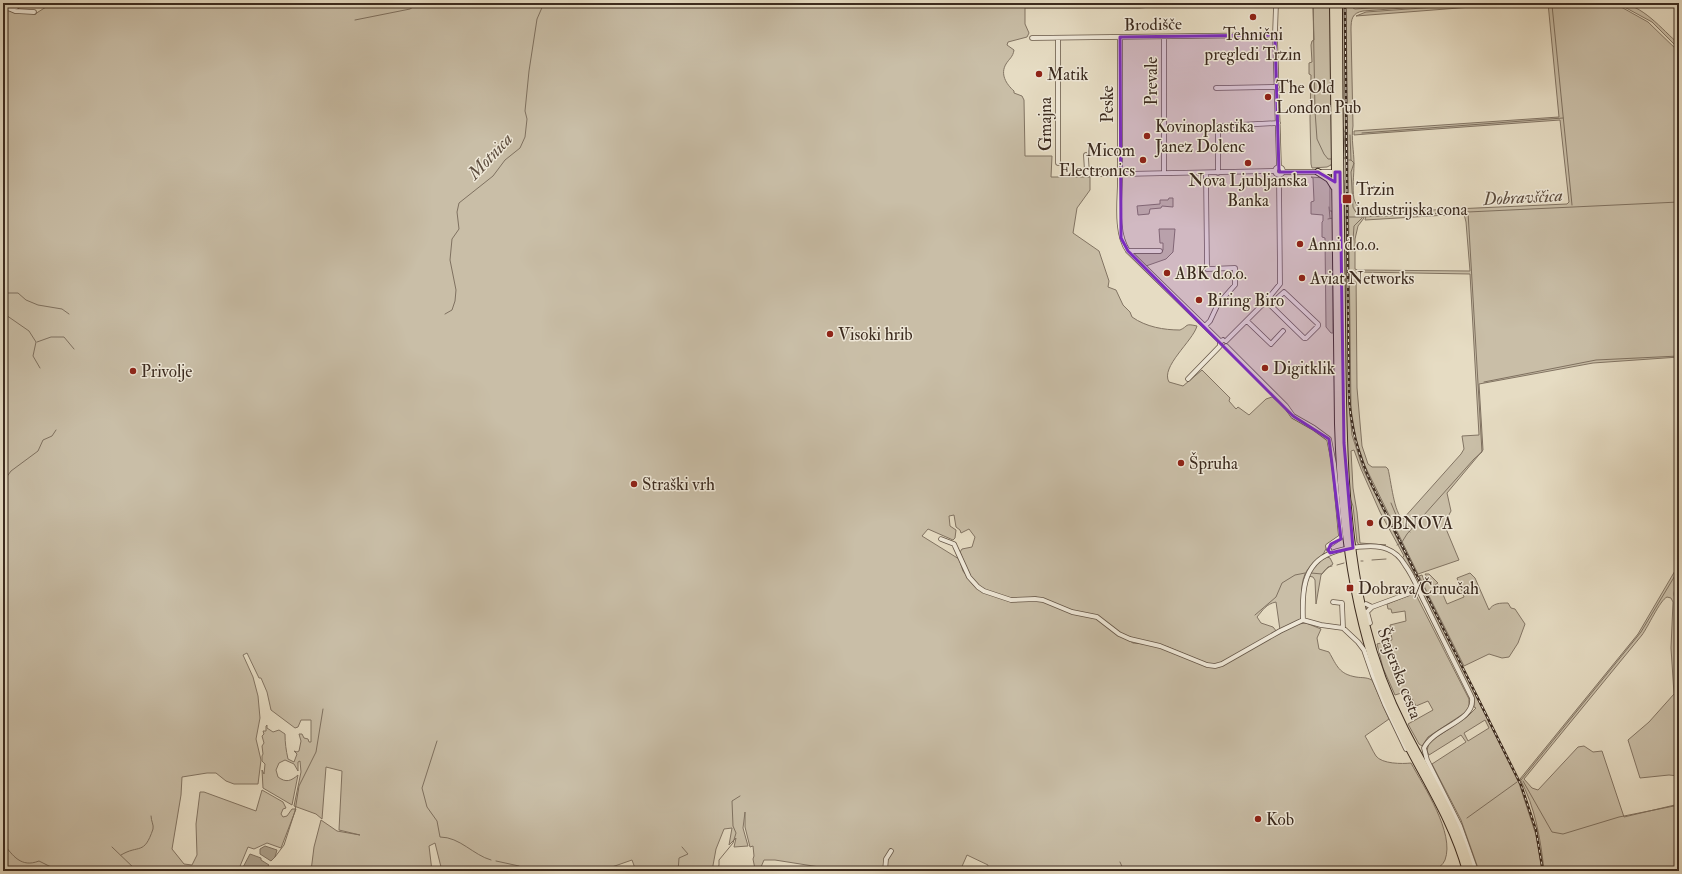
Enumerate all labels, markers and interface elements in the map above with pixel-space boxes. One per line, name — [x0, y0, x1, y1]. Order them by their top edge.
marker: Tehnični pregledi Trzin — [1248, 12, 1258, 22]
street label: Brodišče — [1124, 13, 1182, 36]
place label: Tehnični pregledi Trzin — [1204, 24, 1302, 66]
street label: Prevale — [1141, 57, 1162, 105]
place label: Matik — [1047, 64, 1089, 85]
marker: Matik — [1034, 69, 1044, 79]
place label: The Old London Pub — [1276, 77, 1361, 118]
street label: Peske — [1097, 85, 1118, 123]
marker: The Old London Pub — [1263, 92, 1273, 102]
street label: Gmajna — [1035, 96, 1056, 151]
place label: Kovinoplastika Janez Dolenc — [1154, 116, 1255, 158]
water label: Motnica — [462, 128, 518, 185]
marker: Kovinoplastika Janez Dolenc — [1142, 131, 1152, 141]
place label: Micom Electronics — [1059, 140, 1135, 181]
marker: Micom Electronics — [1138, 155, 1148, 165]
marker: Nova Ljubljanska Banka — [1243, 158, 1253, 168]
place label: Nova Ljubljanska Banka — [1189, 170, 1308, 211]
place label: Trzin industrijska cona — [1356, 179, 1469, 220]
water label: Dobravščica — [1482, 184, 1563, 211]
marker: Trzin industrijska cona — [1341, 193, 1353, 205]
place label: Anni d.o.o. — [1307, 234, 1379, 255]
marker: Anni d.o.o. — [1295, 239, 1305, 249]
place label: ABK d.o.o. — [1174, 263, 1247, 284]
marker: ABK d.o.o. — [1162, 268, 1172, 278]
place label: Aviat Networks — [1309, 268, 1415, 289]
marker: Aviat Networks — [1297, 273, 1307, 283]
place label: Biring Biro — [1207, 290, 1284, 311]
marker: Biring Biro — [1194, 295, 1204, 305]
place label: Visoki hrib — [838, 324, 913, 345]
marker: Visoki hrib — [825, 329, 835, 339]
place label: Digitklik — [1273, 358, 1335, 379]
place label: Privolje — [141, 361, 192, 382]
marker: Digitklik — [1260, 363, 1270, 373]
marker: Privolje — [128, 366, 138, 376]
place label: Špruha — [1189, 451, 1239, 475]
marker: Špruha — [1176, 458, 1186, 468]
place label: Straški vrh — [642, 474, 715, 495]
marker: Straški vrh — [629, 479, 639, 489]
place label: OBNOVA — [1378, 513, 1453, 534]
marker: OBNOVA — [1365, 518, 1375, 528]
place label: Dobrava/Črnučah — [1358, 577, 1479, 599]
marker: Dobrava/Črnučah — [1345, 583, 1355, 593]
street label: Štajerska cesta — [1373, 624, 1429, 723]
place label: Kob — [1266, 809, 1294, 830]
marker: Kob — [1253, 814, 1263, 824]

